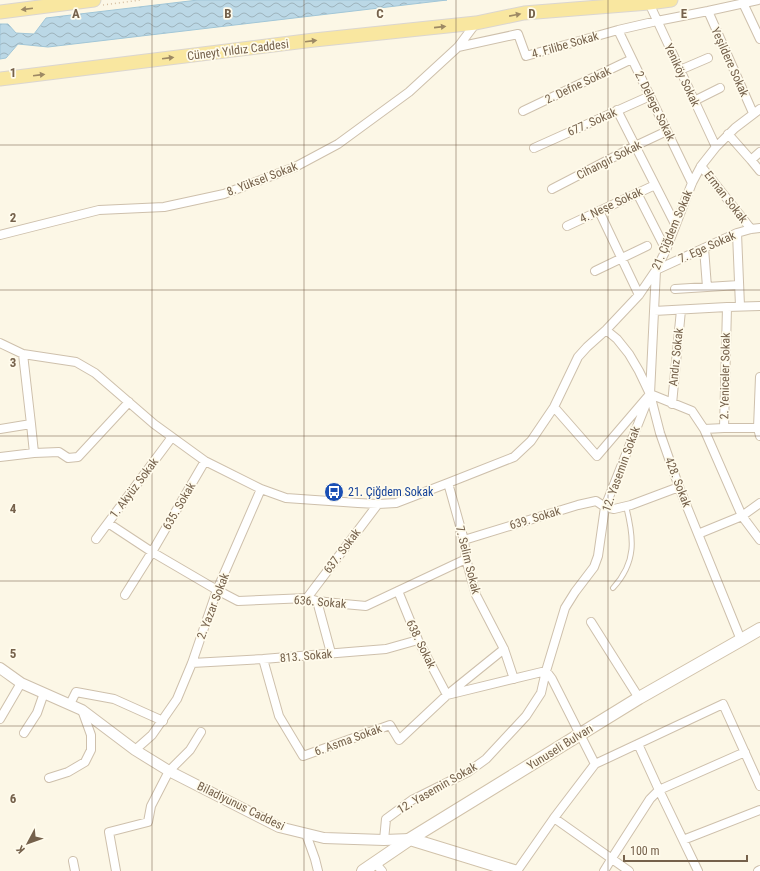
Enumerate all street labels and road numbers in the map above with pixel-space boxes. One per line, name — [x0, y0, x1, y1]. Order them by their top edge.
street label: Yeşildere Sokak — [708, 25, 752, 100]
street label: 4. Filibe Sokak — [530, 29, 601, 61]
street label: Cüneyt Yıldız Caddesi — [186, 37, 290, 63]
street label: Yeniköy Sokak — [661, 41, 703, 109]
street label: 2. Defne Sokak — [543, 63, 614, 106]
street label: 2. Delege Sokak — [632, 69, 678, 144]
street label: 677. Sokak — [565, 105, 619, 139]
street label: Cihangir Sokak — [574, 137, 644, 182]
street label: 8. Yüksel Sokak — [225, 159, 300, 199]
street label: Erman Sokak — [701, 168, 751, 226]
street label: 4. Neşe Sokak — [577, 184, 645, 226]
street label: 21. Çiğdem Sokak — [649, 187, 695, 272]
street label: 7. Ege Sokak — [676, 228, 738, 266]
street label: Andız Sokak — [666, 327, 686, 387]
street label: 2. Yeniceler Sokak — [717, 332, 733, 419]
street label: 12. Yasemin Sokak — [599, 424, 643, 514]
street label: 1. Akyüz Sokak — [107, 455, 162, 521]
street label: 428. Sokak — [662, 455, 694, 510]
street label: 635. Sokak — [160, 479, 198, 532]
street label: 639. Sokak — [508, 503, 563, 532]
street label: 7. Selim Sokak — [453, 524, 483, 596]
street label: 637. Sokak — [321, 525, 364, 576]
street label: 2. Yazar Sokak — [194, 570, 232, 641]
street label: 636. Sokak — [293, 593, 347, 611]
street label: 638. Sokak — [403, 617, 439, 671]
street label: 813. Sokak — [279, 647, 333, 665]
street label: 6. Asma Sokak — [312, 721, 384, 759]
street label: Yunuseli Bulvarı — [524, 721, 596, 773]
street label: 12. Yasemin Sokak — [395, 759, 480, 816]
street label: Biladiyunus Caddesi — [195, 779, 287, 833]

